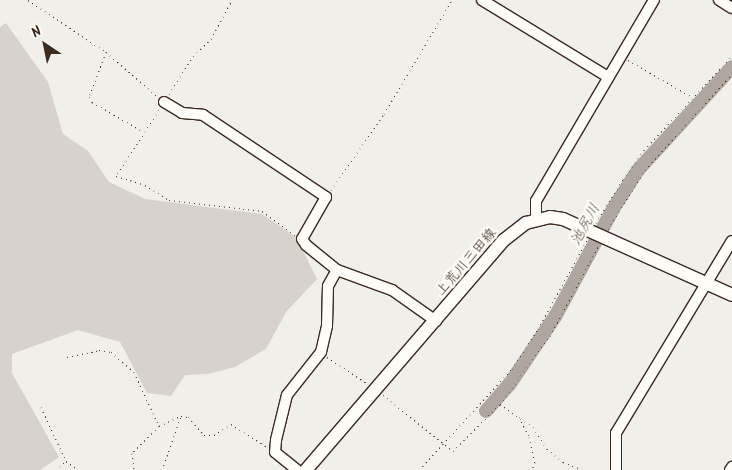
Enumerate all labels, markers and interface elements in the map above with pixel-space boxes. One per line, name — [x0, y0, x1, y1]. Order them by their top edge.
north arrow — [20, 20, 70, 70]
text: N — [27, 21, 46, 44]
water label: 池尻川 — [567, 201, 605, 249]
street label: 上荒川三田線 — [432, 225, 500, 299]

